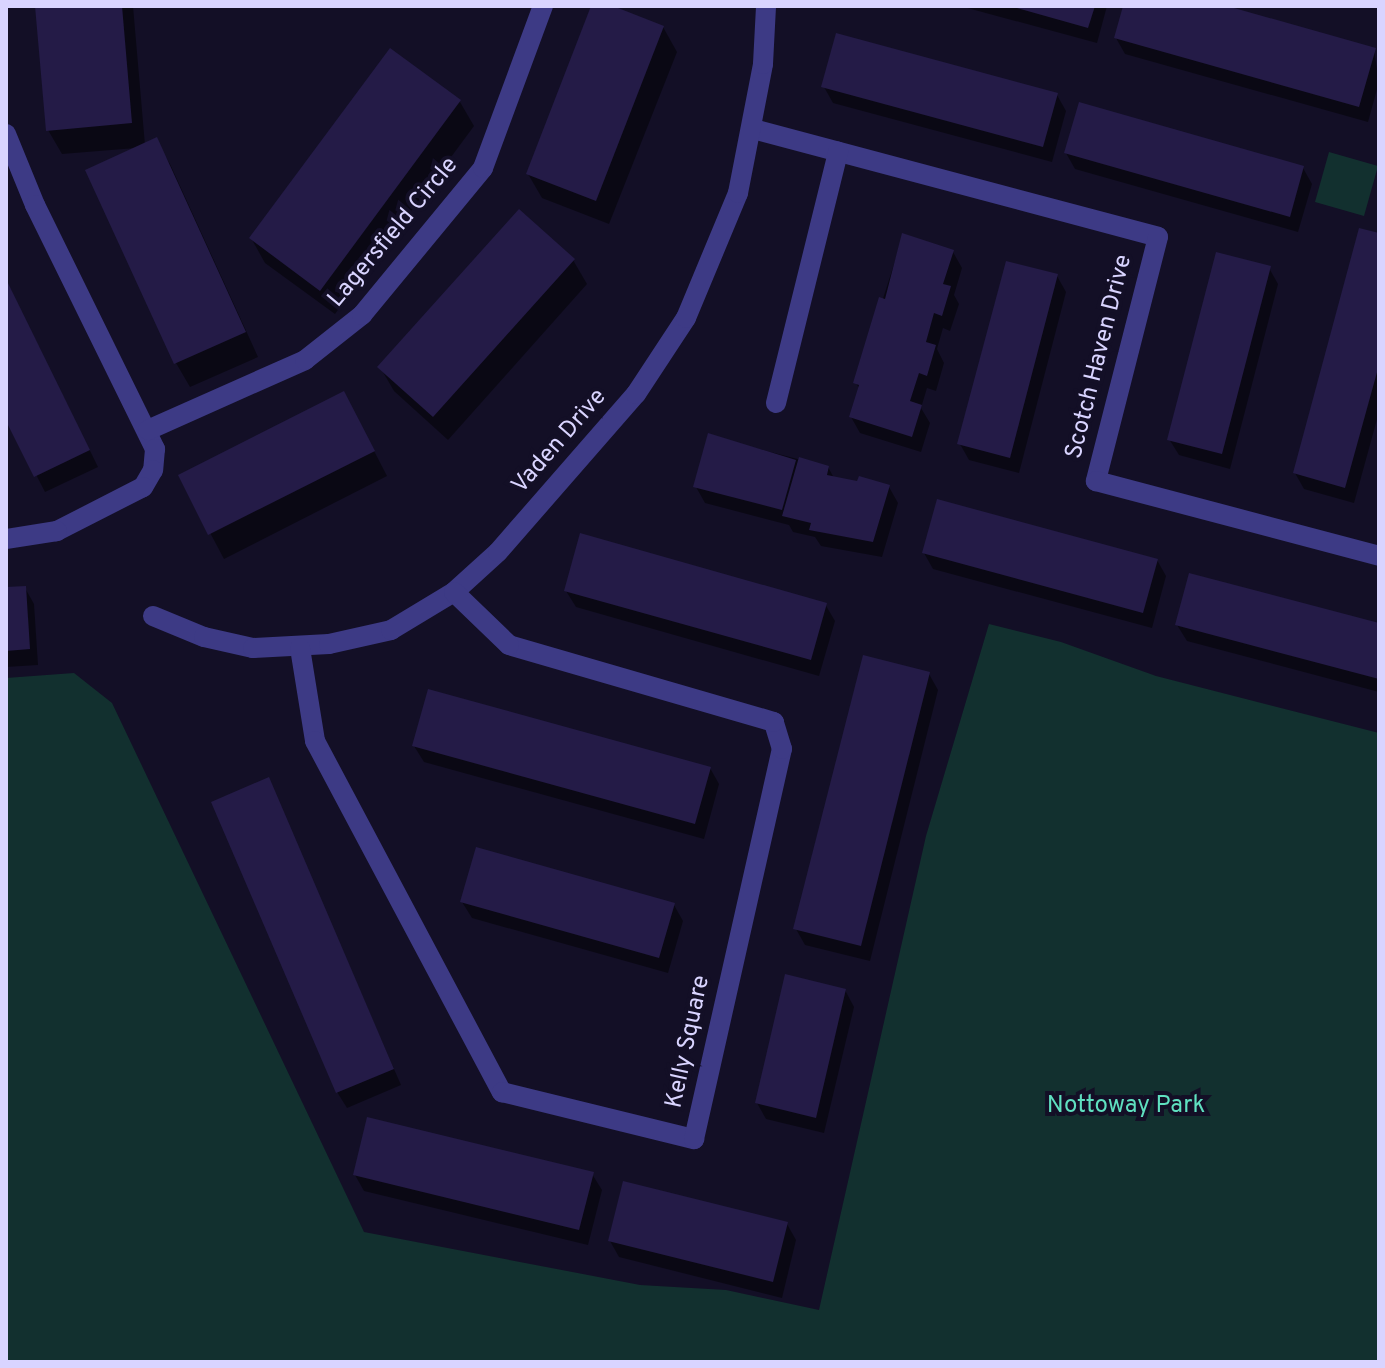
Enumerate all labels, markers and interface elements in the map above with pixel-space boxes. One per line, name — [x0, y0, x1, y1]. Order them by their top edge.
street label: Lagersfield Circle — [323, 152, 465, 314]
street label: Scotch Haven Drive — [1061, 252, 1139, 462]
street label: Vaden Drive — [507, 384, 613, 500]
street label: Kelly Square — [661, 973, 717, 1111]
park label: Nottoway Park — [1047, 1093, 1205, 1121]

